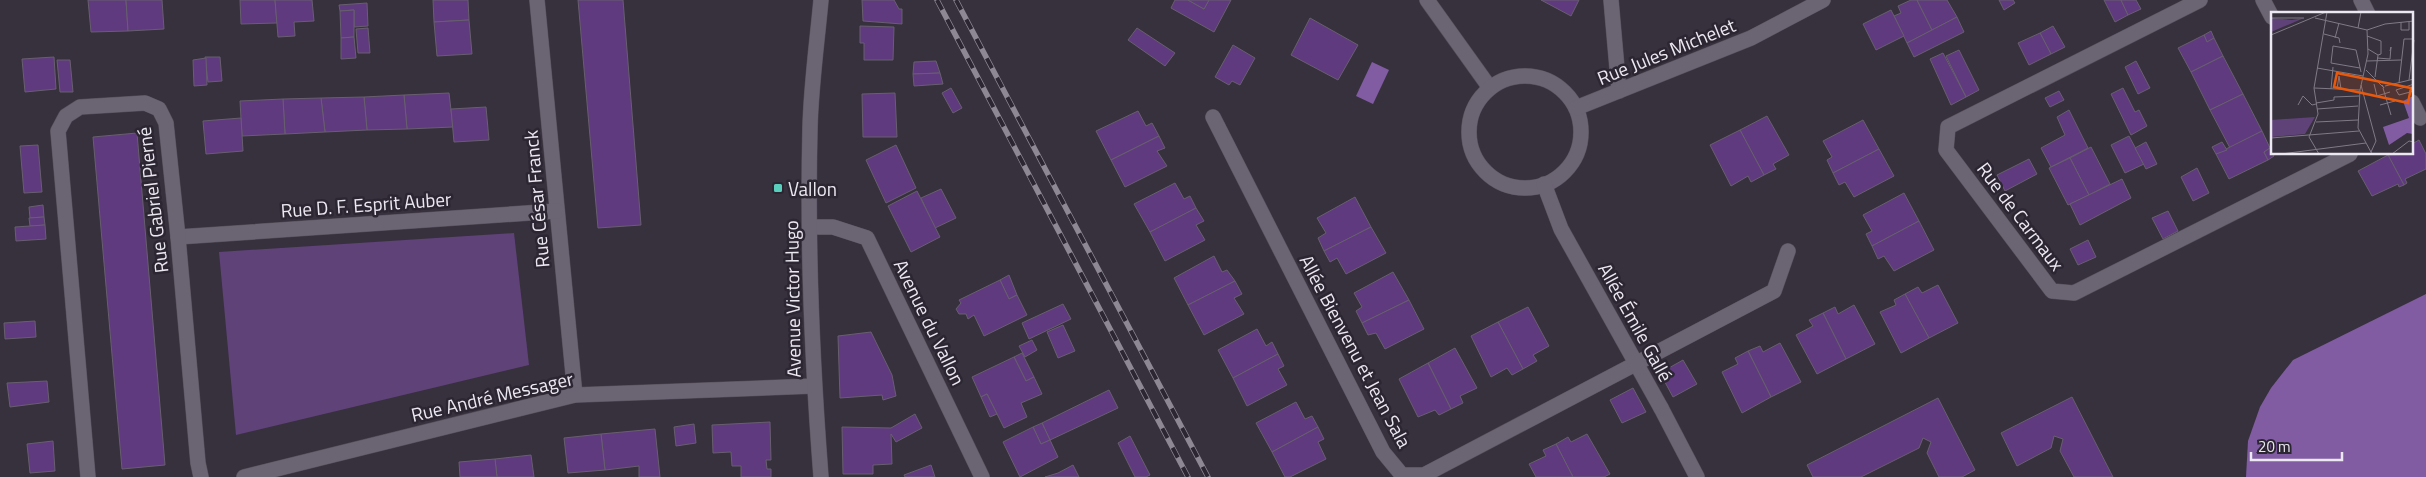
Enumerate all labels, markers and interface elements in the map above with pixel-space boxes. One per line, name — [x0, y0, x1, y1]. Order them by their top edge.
street label: Rue Jules Michelet — [1592, 10, 1740, 92]
inset map — [2271, 12, 2414, 155]
street label: Rue Gabriel Pierné — [129, 125, 175, 275]
street label: Rue César Franck — [516, 129, 556, 269]
street label: Rue de Carmaux — [1970, 155, 2072, 277]
place label: Vallon — [788, 174, 837, 203]
marker: Vallon — [772, 182, 784, 194]
street label: Rue D. F. Esprit Auber — [280, 184, 453, 224]
street label: Avenue Victor Hugo — [776, 220, 808, 378]
street label: Allée Bienvenu et Jean Sala — [1293, 249, 1420, 453]
street label: Avenue du Vallon — [887, 254, 973, 390]
street label: Allée Émile Gallé — [1591, 257, 1681, 387]
street label: Rue André Messager — [408, 363, 576, 429]
scale bar — [2251, 430, 2342, 462]
text: 20 m — [2258, 435, 2291, 458]

